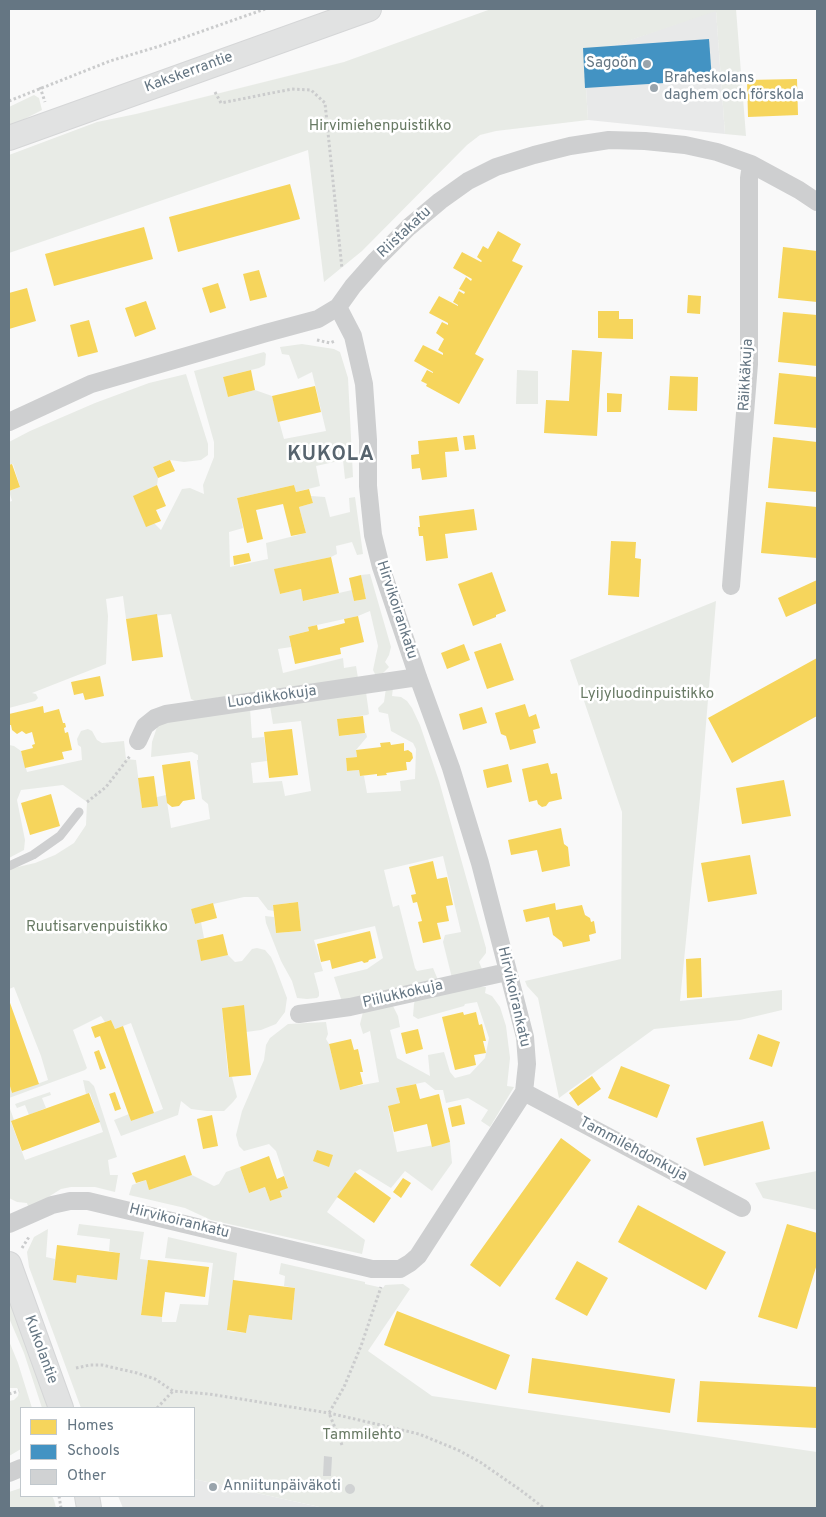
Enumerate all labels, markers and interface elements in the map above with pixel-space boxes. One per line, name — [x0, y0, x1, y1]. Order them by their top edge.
street label: Kakskerrantie — [142, 49, 236, 97]
place label: Sagoön — [586, 55, 637, 73]
marker: Sagoön — [641, 58, 653, 70]
place label: Braheskolans daghem och förskola — [664, 70, 804, 105]
marker: Braheskolans daghem och förskola — [648, 82, 660, 94]
park label: Hirvimiehenpuistikko — [309, 118, 451, 136]
street label: Riistakatu — [374, 204, 436, 262]
street label: Räikkäkuja — [736, 338, 758, 412]
district label: KUKOLA — [286, 444, 376, 468]
street label: Hirvikoirankatu — [372, 558, 420, 662]
street label: Luodikkokuja — [226, 683, 318, 713]
park label: Lyijyluodinpuistikko — [580, 686, 714, 704]
park label: Ruutisarvenpuistikko — [26, 919, 168, 937]
street label: Hirvikoirankatu — [493, 945, 533, 1049]
street label: Piilukkokuja — [361, 977, 445, 1013]
street label: Tammilehdonkuja — [576, 1114, 690, 1186]
street label: Hirvikoirankatu — [127, 1201, 231, 1243]
street label: Kukolantie — [19, 1313, 61, 1387]
legend — [20, 1407, 195, 1497]
text: Homes — [67, 1417, 114, 1436]
park label: Tammilehto — [322, 1427, 402, 1445]
text: Schools — [67, 1442, 120, 1461]
text: Other — [67, 1467, 106, 1486]
place label: Anniitunpäiväkoti — [223, 1478, 341, 1496]
marker: Anniitunpäiväkoti — [207, 1481, 219, 1493]

